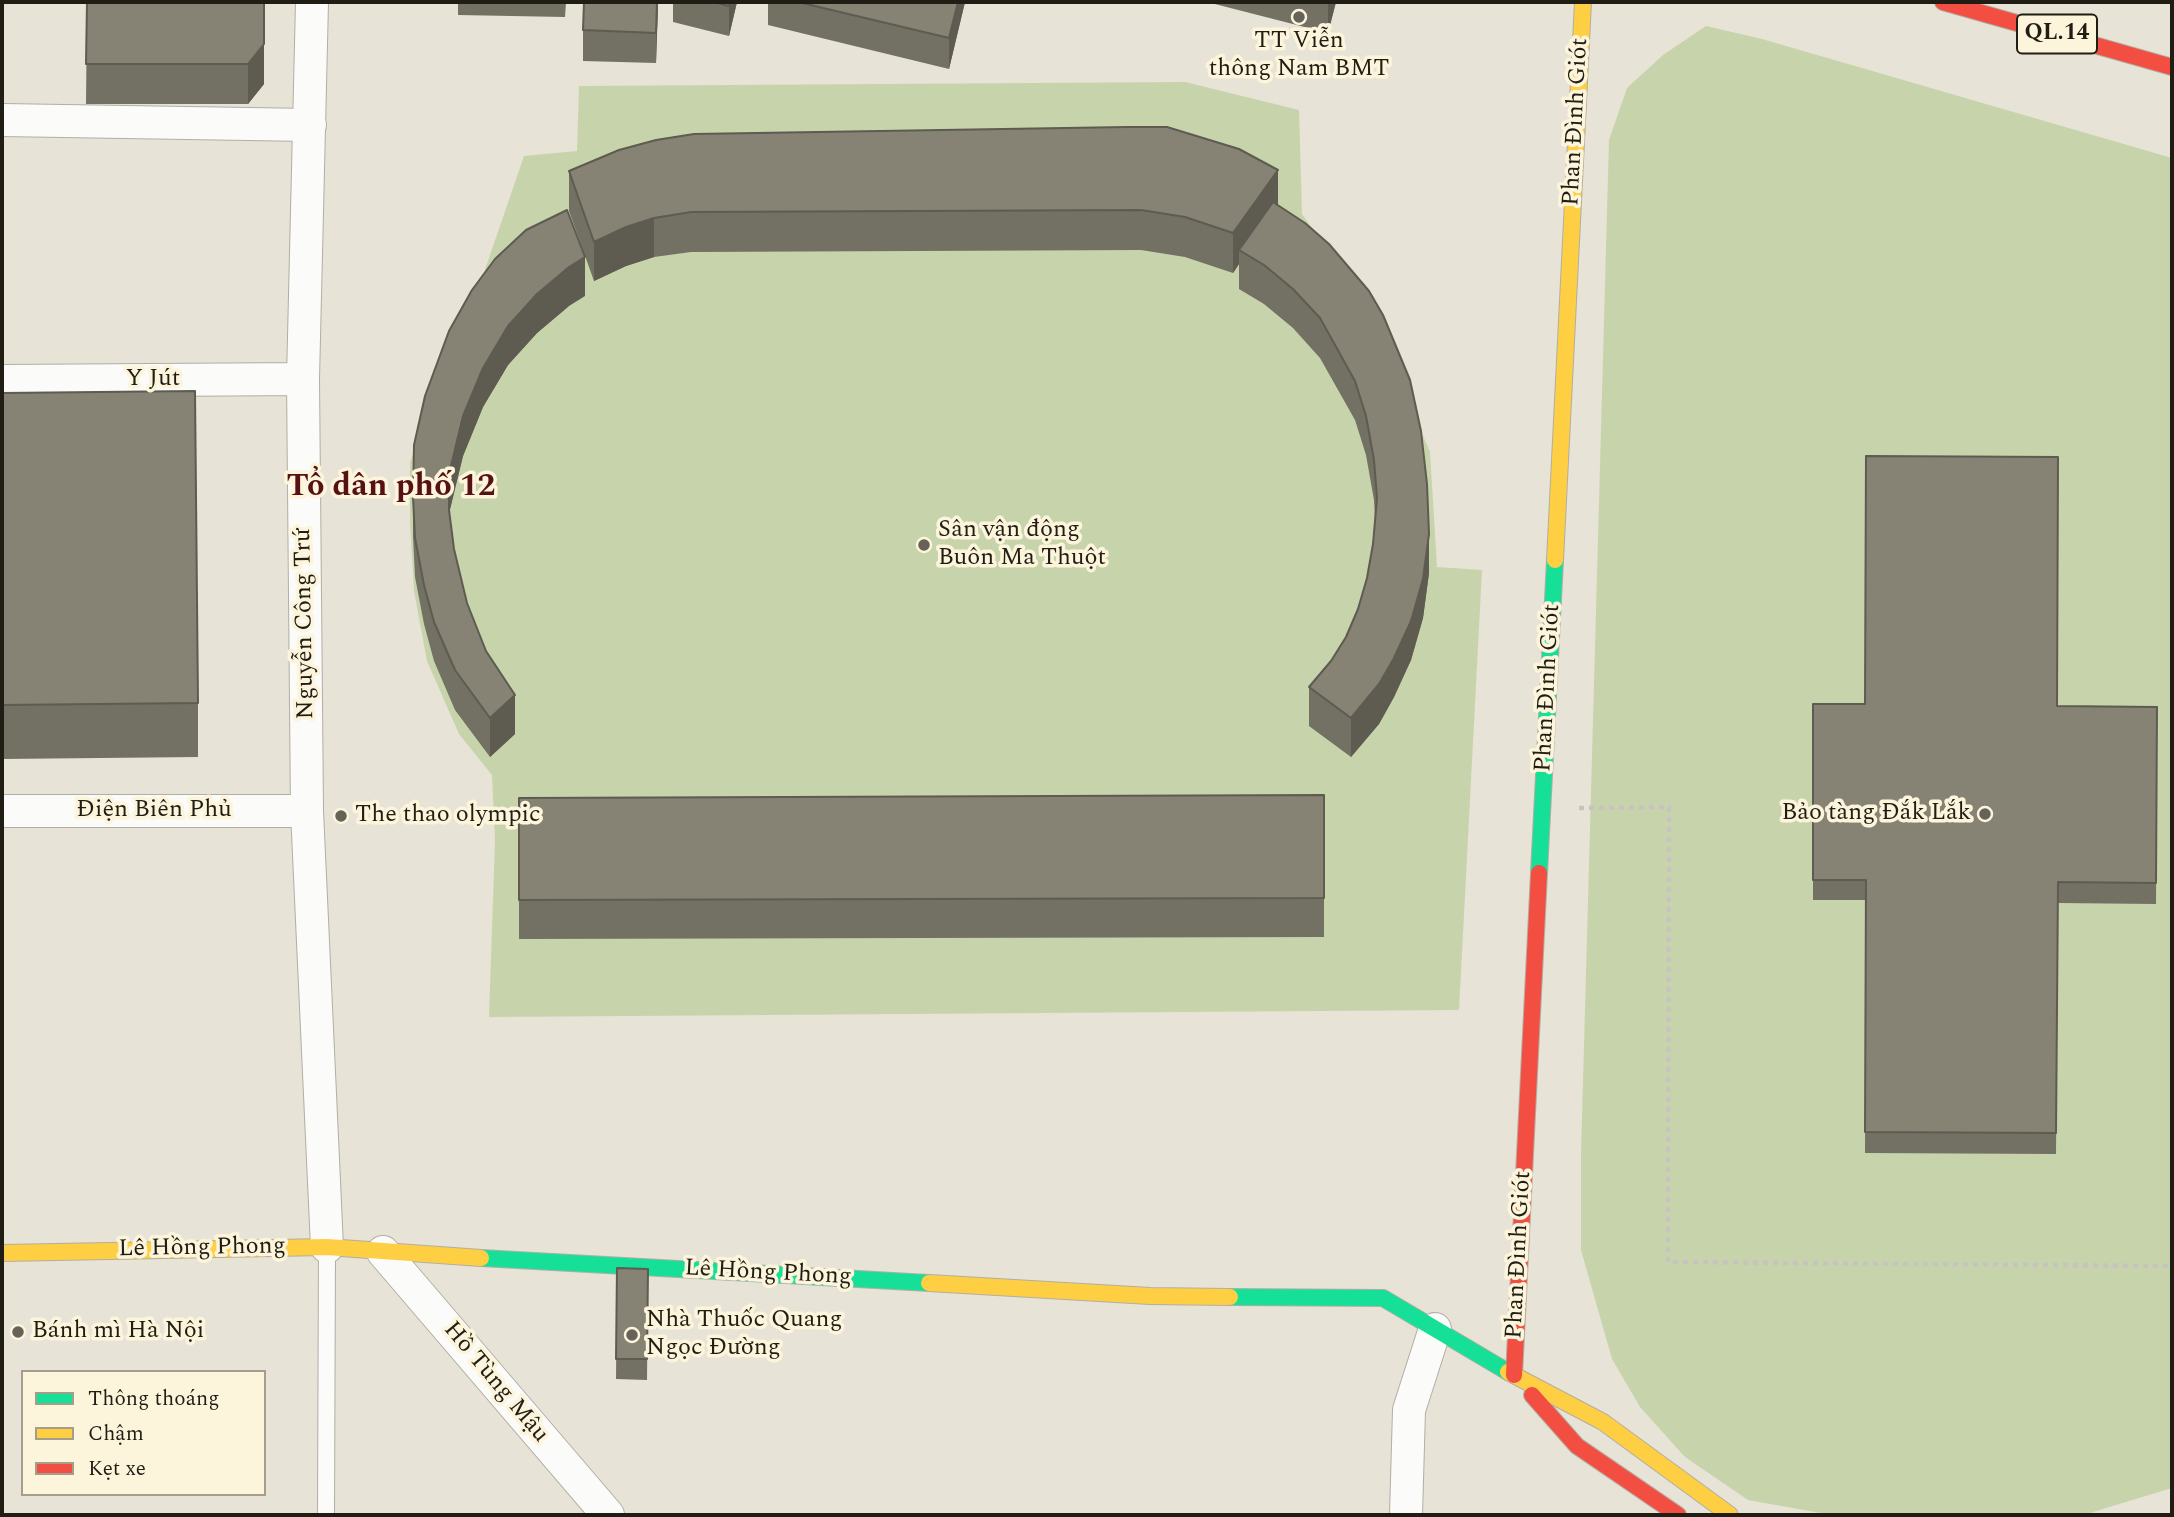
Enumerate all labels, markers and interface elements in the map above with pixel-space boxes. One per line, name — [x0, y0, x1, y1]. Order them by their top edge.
marker: TT Viễn thông Nam BMT — [1291, 9, 1307, 25]
road number: QL.14 — [2017, 14, 2097, 54]
place label: TT Viễn thông Nam BMT — [1209, 28, 1389, 84]
street label: Phan Đình Giót — [1558, 37, 1596, 207]
street label: Y Jút — [126, 366, 180, 394]
district label: Tổ dân phố 12 — [286, 470, 496, 508]
place label: Sân vận động Buôn Ma Thuột — [938, 517, 1106, 573]
street label: Nguyễn Công Trứ — [290, 528, 322, 720]
marker: Sân vận động Buôn Ma Thuột — [916, 537, 932, 553]
street label: Phan Đình Giót — [1530, 603, 1568, 773]
street label: Điện Biên Phủ — [76, 797, 232, 825]
place label: Bảo tàng Đắk Lắk — [1782, 800, 1971, 828]
place label: The thao olympic — [355, 802, 541, 830]
marker: Bảo tàng Đắk Lắk — [1977, 806, 1993, 822]
marker: The thao olympic — [333, 808, 349, 824]
street label: Phan Đình Giót — [1501, 1170, 1539, 1340]
street label: Lê Hồng Phong — [118, 1233, 286, 1265]
street label: Lê Hồng Phong — [684, 1255, 852, 1293]
place label: Nhà Thuốc Quang Ngọc Đường — [646, 1307, 842, 1363]
street label: Hồ Tùng Mậu — [436, 1317, 554, 1449]
place label: Bánh mì Hà Nội — [32, 1318, 204, 1346]
marker: Bánh mì Hà Nội — [10, 1324, 26, 1340]
marker: Nhà Thuốc Quang Ngọc Đường — [624, 1327, 640, 1343]
legend — [21, 1370, 266, 1496]
text: Thông thoáng — [88, 1383, 220, 1415]
text: Chậm — [88, 1418, 144, 1450]
text: Kẹt xe — [88, 1453, 146, 1485]

